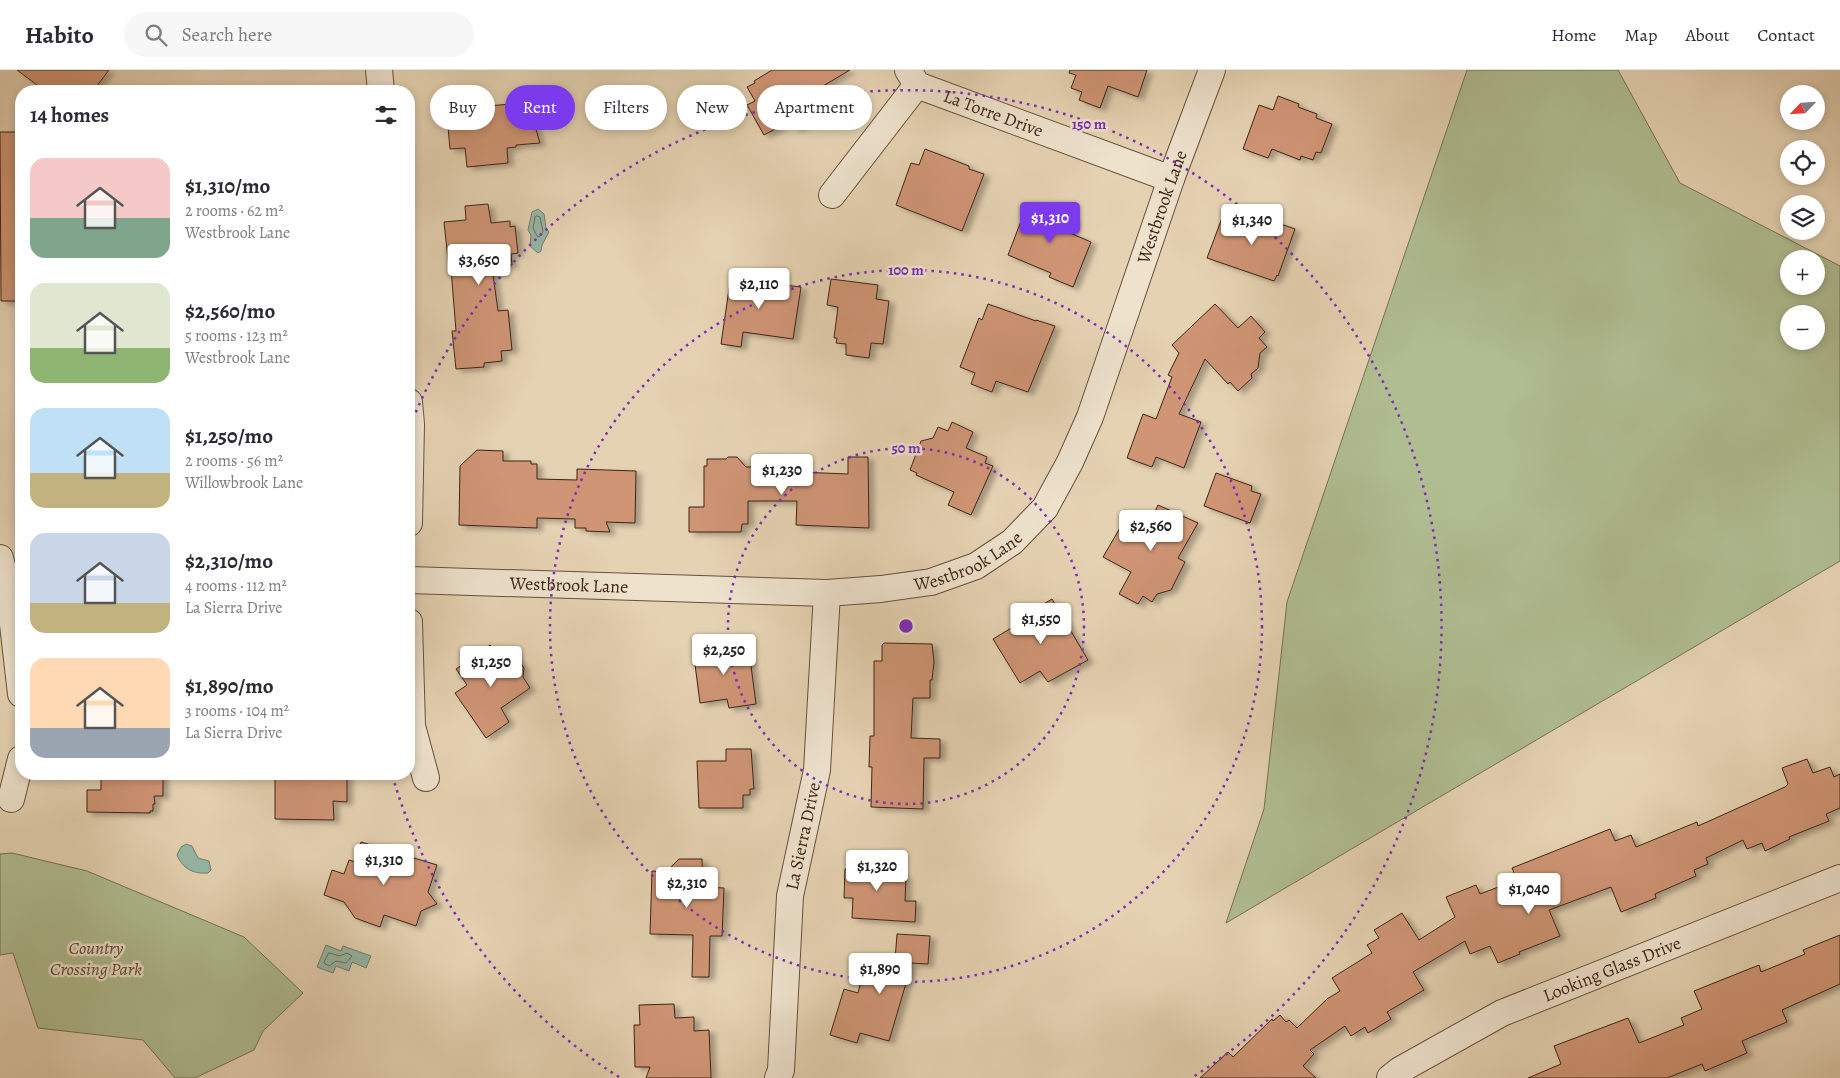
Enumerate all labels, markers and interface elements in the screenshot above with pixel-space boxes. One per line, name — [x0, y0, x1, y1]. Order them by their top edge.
search box — [124, 12, 474, 57]
text: Habito — [25, 19, 94, 51]
icon: search — [142, 21, 170, 49]
text: Search here — [182, 22, 272, 48]
text: Home — [1551, 23, 1596, 47]
text: Map — [1624, 23, 1657, 47]
text: About — [1685, 23, 1729, 47]
text: Contact — [1757, 23, 1815, 47]
street label: La Torre Drive — [940, 84, 1047, 143]
chip: Buy — [430, 85, 495, 130]
chip: Rent — [505, 85, 575, 130]
chip: Filters — [585, 85, 667, 130]
chip: New — [677, 85, 747, 130]
chip: Apartment — [757, 85, 872, 130]
north arrow — [1780, 85, 1825, 130]
map controls — [1780, 85, 1825, 350]
text: 14 homes — [30, 101, 109, 129]
icon: filters — [372, 101, 400, 129]
text: 150 m — [1072, 114, 1107, 134]
button: locate — [1780, 140, 1825, 185]
street label: Westbrook Lane — [1131, 147, 1193, 268]
text: $1,310/mo — [185, 172, 270, 200]
icon: home — [70, 178, 130, 238]
button: layers — [1780, 195, 1825, 240]
text: 2 rooms · 62 m² — [185, 200, 284, 222]
pin: $1,310 — [1009, 202, 1091, 244]
pin: $1,340 — [1211, 204, 1293, 246]
text: $1,310 — [1031, 207, 1069, 229]
text: $1,340 — [1232, 209, 1272, 231]
text: Westbrook Lane — [185, 222, 290, 244]
pin: $3,650 — [438, 244, 520, 286]
text: $3,650 — [459, 249, 500, 271]
button: + — [1780, 250, 1825, 295]
text: 100 m — [888, 260, 924, 280]
pin: $2,110 — [718, 268, 800, 310]
text: $2,110 — [740, 273, 779, 295]
text: $2,560/mo — [185, 297, 275, 325]
icon: home — [70, 303, 130, 363]
button: − — [1780, 305, 1825, 350]
text: 5 rooms · 123 m² — [185, 325, 288, 347]
text: Westbrook Lane — [185, 347, 290, 369]
text: $1,250/mo — [185, 422, 273, 450]
icon: home — [70, 428, 130, 488]
text: 50 m — [891, 438, 921, 458]
text: 2 rooms · 56 m² — [185, 450, 283, 472]
pin: $1,230 — [741, 454, 823, 496]
text: $1,230 — [762, 459, 802, 481]
text: Willowbrook Lane — [185, 472, 303, 494]
pin: $2,560 — [1110, 510, 1192, 552]
text: $2,560 — [1130, 515, 1172, 537]
street label: Westbrook Lane — [911, 526, 1028, 596]
text: $2,310/mo — [185, 547, 273, 575]
icon: home — [70, 553, 130, 613]
street label: Westbrook Lane — [508, 571, 629, 599]
text: 4 rooms · 112 m² — [185, 575, 287, 597]
text: La Sierra Drive — [185, 597, 282, 619]
pin: $1,550 — [1000, 602, 1082, 645]
text: $1,550 — [1021, 608, 1061, 630]
centre of rings — [897, 617, 915, 635]
pin: $2,250 — [683, 634, 765, 676]
text: $2,250 — [703, 639, 745, 661]
pin: $1,250 — [450, 646, 532, 688]
text: $1,250 — [471, 651, 511, 673]
text: $1,890/mo — [185, 672, 274, 700]
icon: home — [70, 678, 130, 738]
text: 3 rooms · 104 m² — [185, 700, 289, 722]
text: La Sierra Drive — [185, 722, 282, 744]
street label: La Sierra Drive — [780, 780, 826, 892]
pin: $1,310 — [343, 844, 425, 886]
text: $1,310 — [365, 849, 403, 871]
pin: $1,320 — [836, 850, 918, 892]
text: $1,320 — [857, 855, 897, 877]
pin: $2,310 — [646, 866, 728, 909]
text: $2,310 — [667, 872, 707, 894]
pin: $1,040 — [1488, 872, 1570, 915]
text: $1,040 — [1508, 878, 1550, 900]
street label: Looking Glass Drive — [1539, 931, 1684, 1007]
park label: Country Crossing Park — [50, 936, 142, 981]
pin: $1,890 — [839, 952, 921, 995]
text: $1,890 — [860, 958, 900, 980]

